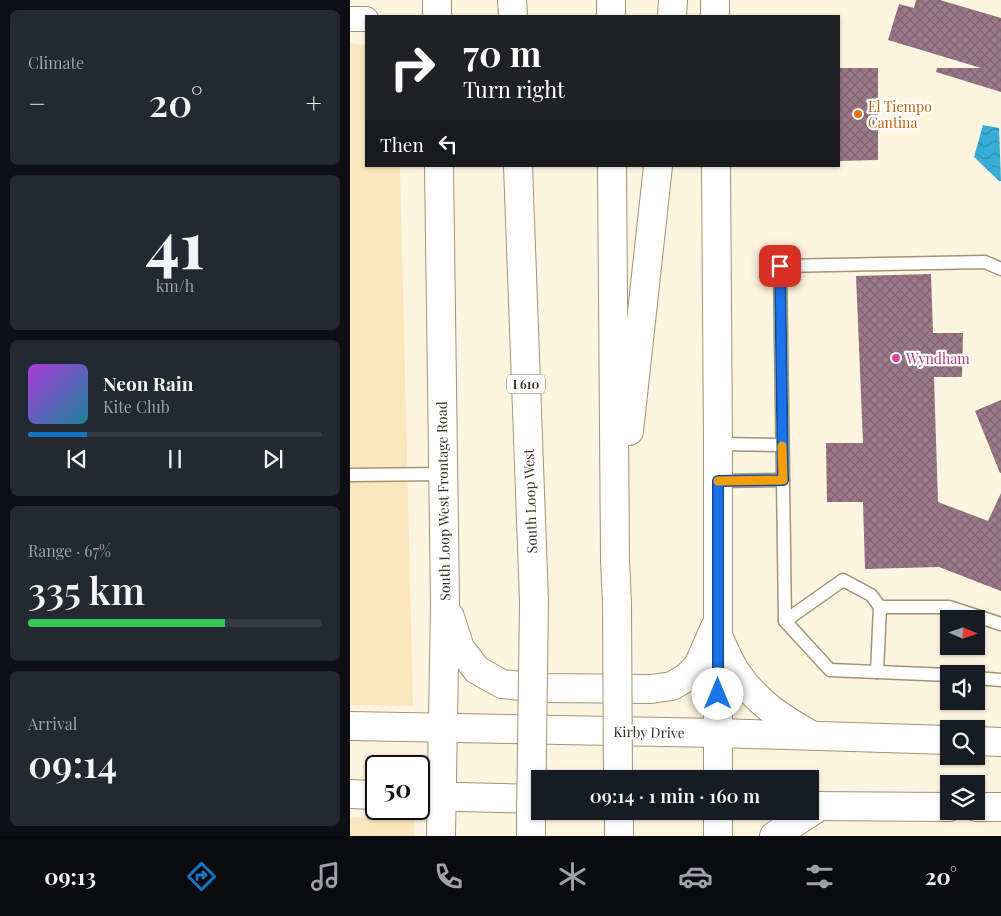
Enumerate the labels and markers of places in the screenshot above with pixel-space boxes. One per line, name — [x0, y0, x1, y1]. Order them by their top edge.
place label: El Tiempo Cantina — [868, 97, 932, 132]
marker: El Tiempo Cantina — [852, 108, 864, 120]
pin — [759, 245, 801, 287]
place label: Wyndham — [905, 349, 970, 368]
marker: Wyndham — [890, 352, 902, 364]

